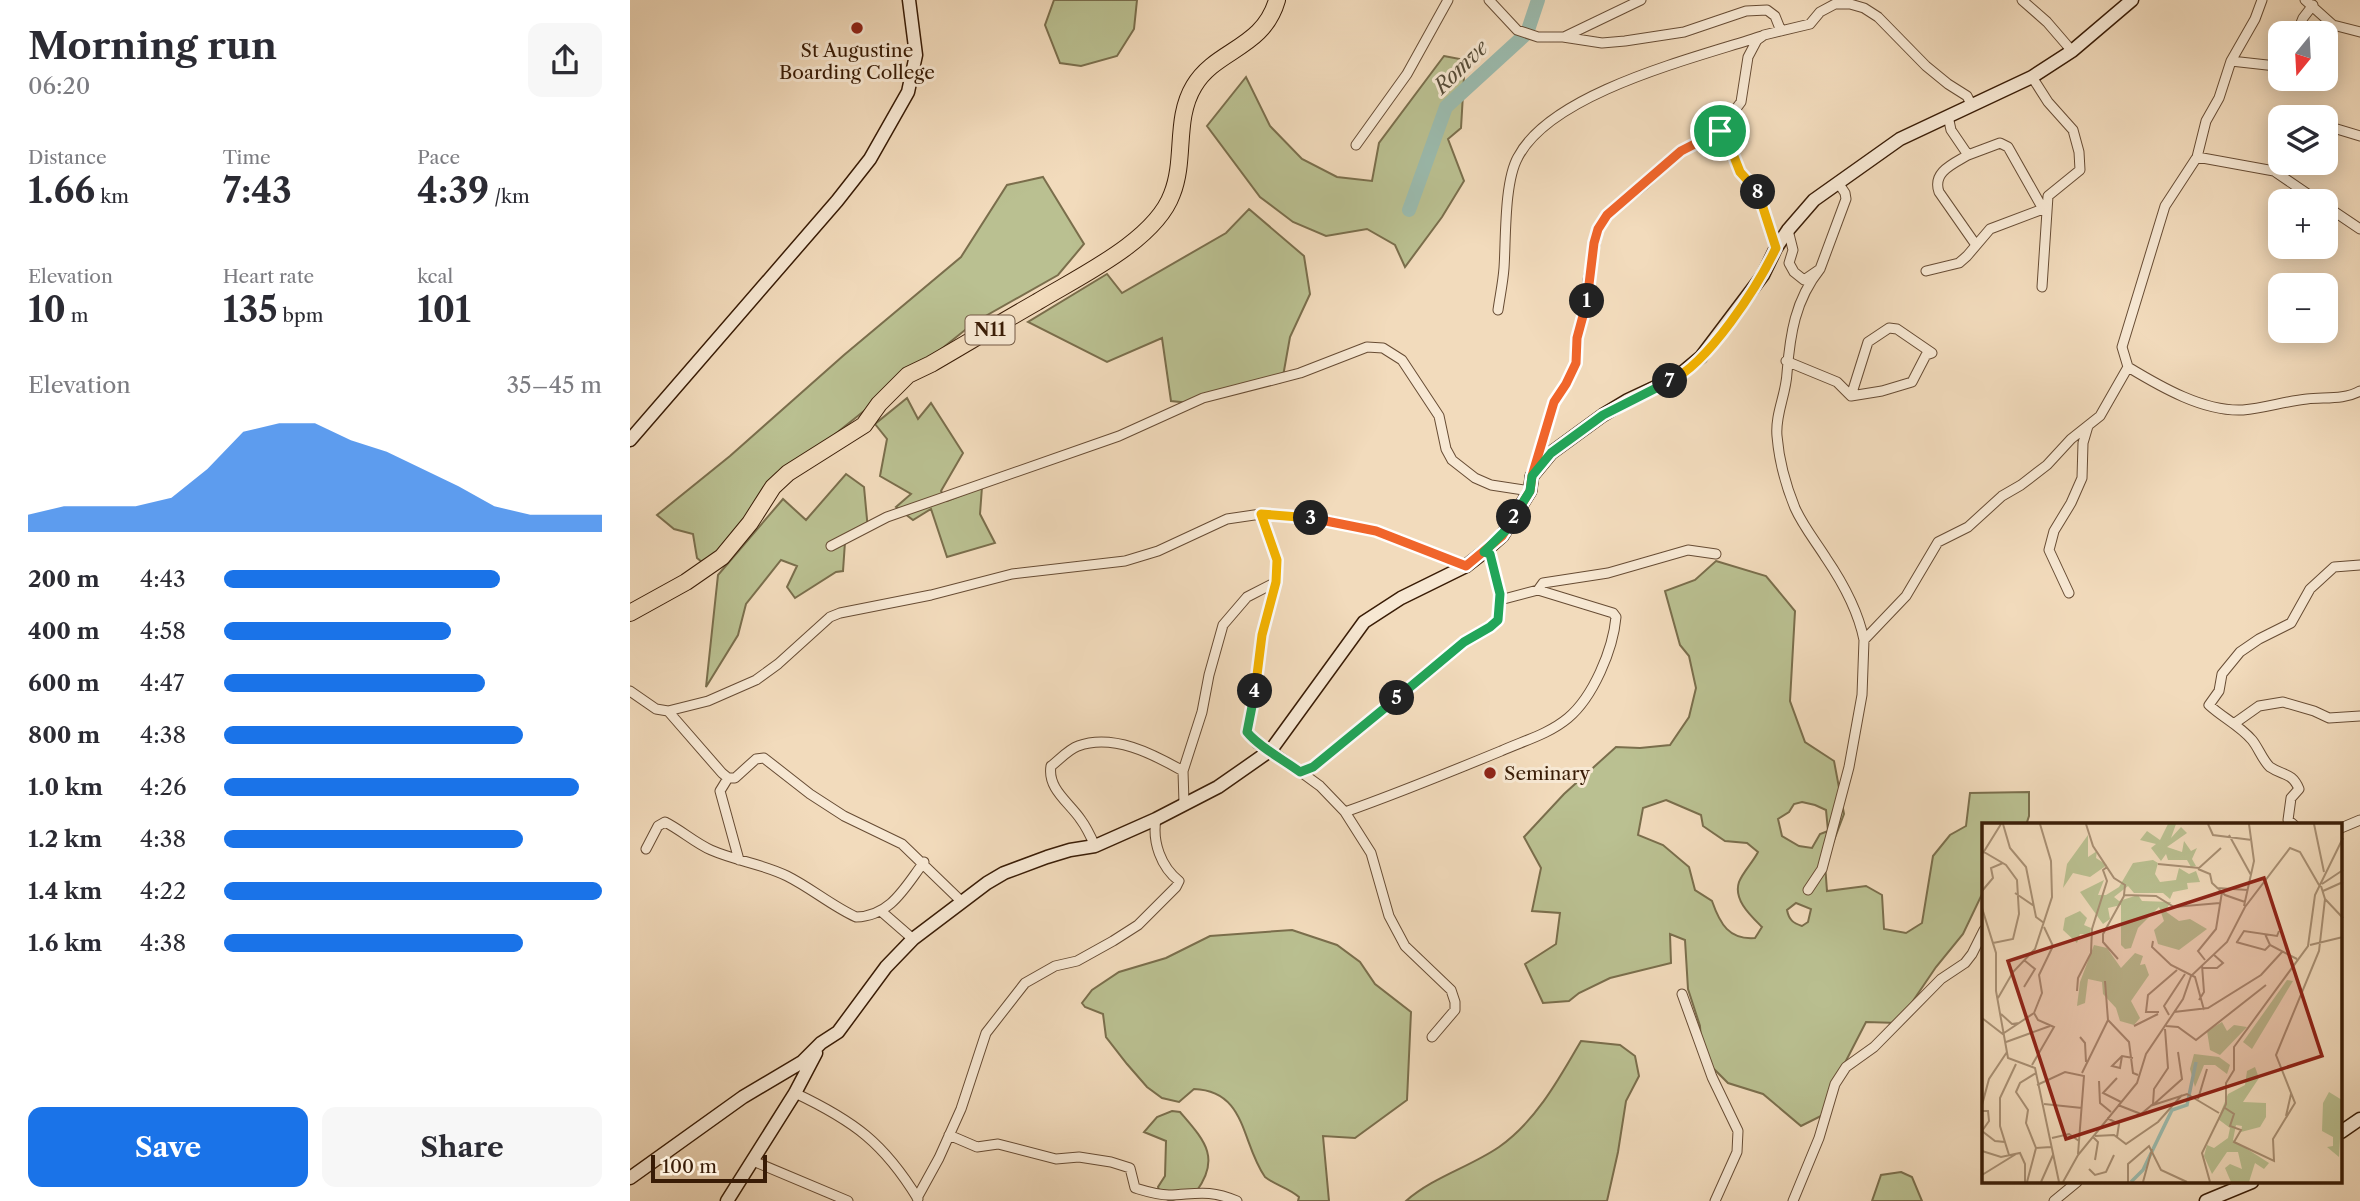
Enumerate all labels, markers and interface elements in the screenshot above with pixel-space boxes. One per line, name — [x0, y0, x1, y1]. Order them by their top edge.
marker: St Augustine Boarding College — [849, 20, 865, 36]
north arrow — [2268, 21, 2338, 91]
map controls — [2268, 21, 2338, 343]
text: Morning run — [28, 22, 277, 69]
button: share — [528, 23, 602, 97]
water label: Romve — [1427, 34, 1494, 100]
place label: St Augustine Boarding College — [779, 39, 935, 84]
text: 06:20 — [28, 72, 90, 100]
pin — [1690, 101, 1750, 161]
button: layers — [2268, 105, 2338, 175]
icon: arrive — [1701, 112, 1739, 150]
text: Distance — [28, 146, 107, 169]
text: Time — [223, 146, 271, 169]
text: Pace — [417, 146, 460, 169]
text: 1.66 — [28, 169, 95, 212]
text: 7:43 — [223, 169, 292, 212]
text: 4:39 — [417, 169, 489, 212]
pin: 8 — [1740, 174, 1776, 210]
text: 8 — [1752, 180, 1763, 203]
text: km — [95, 185, 129, 208]
text: /km — [489, 185, 530, 208]
button: + — [2268, 189, 2338, 259]
text: Elevation — [28, 265, 113, 288]
text: Heart rate — [223, 265, 314, 288]
text: kcal — [417, 265, 453, 288]
button: − — [2268, 273, 2338, 343]
pin: 1 — [1570, 284, 1604, 318]
text: 10 — [28, 288, 66, 331]
text: 135 — [223, 288, 278, 331]
text: 101 — [417, 288, 471, 331]
text: 1 — [1582, 289, 1591, 312]
text: m — [66, 304, 89, 327]
text: bpm — [278, 304, 323, 327]
road number: N11 — [966, 316, 1014, 344]
pin: 7 — [1653, 364, 1688, 398]
text: 7 — [1665, 369, 1674, 392]
text: Elevation — [28, 371, 131, 399]
text: 35–45 m — [506, 371, 602, 399]
pin: 3 — [1294, 500, 1328, 536]
pin: 2 — [1496, 500, 1532, 534]
text: 2 — [1508, 505, 1519, 528]
text: 3 — [1305, 506, 1316, 529]
text: 200 m — [28, 565, 100, 593]
text: 4:43 — [140, 565, 186, 593]
text: 400 m — [28, 617, 100, 645]
text: 4:58 — [140, 617, 186, 645]
text: 600 m — [28, 669, 100, 697]
text: 4:47 — [140, 669, 184, 697]
pin: 4 — [1238, 674, 1272, 708]
text: 4 — [1249, 679, 1260, 702]
pin: 5 — [1380, 680, 1414, 716]
text: 5 — [1391, 686, 1402, 709]
text: 800 m — [28, 721, 100, 749]
text: 4:38 — [140, 721, 186, 749]
place label: Seminary — [1504, 762, 1590, 785]
marker: Seminary — [1482, 765, 1498, 781]
text: 1.0 km — [28, 773, 103, 801]
text: 4:26 — [140, 773, 186, 801]
inset map — [1982, 823, 2343, 1184]
text: 1.2 km — [28, 825, 102, 853]
text: 4:38 — [140, 825, 186, 853]
text: 1.4 km — [28, 877, 102, 905]
text: 4:22 — [140, 877, 186, 905]
text: 1.6 km — [28, 929, 102, 957]
text: 4:38 — [140, 929, 186, 957]
button: Save — [28, 1107, 308, 1187]
button: Share — [322, 1107, 602, 1187]
scale bar — [651, 1152, 766, 1184]
text: 100 m — [662, 1155, 717, 1178]

